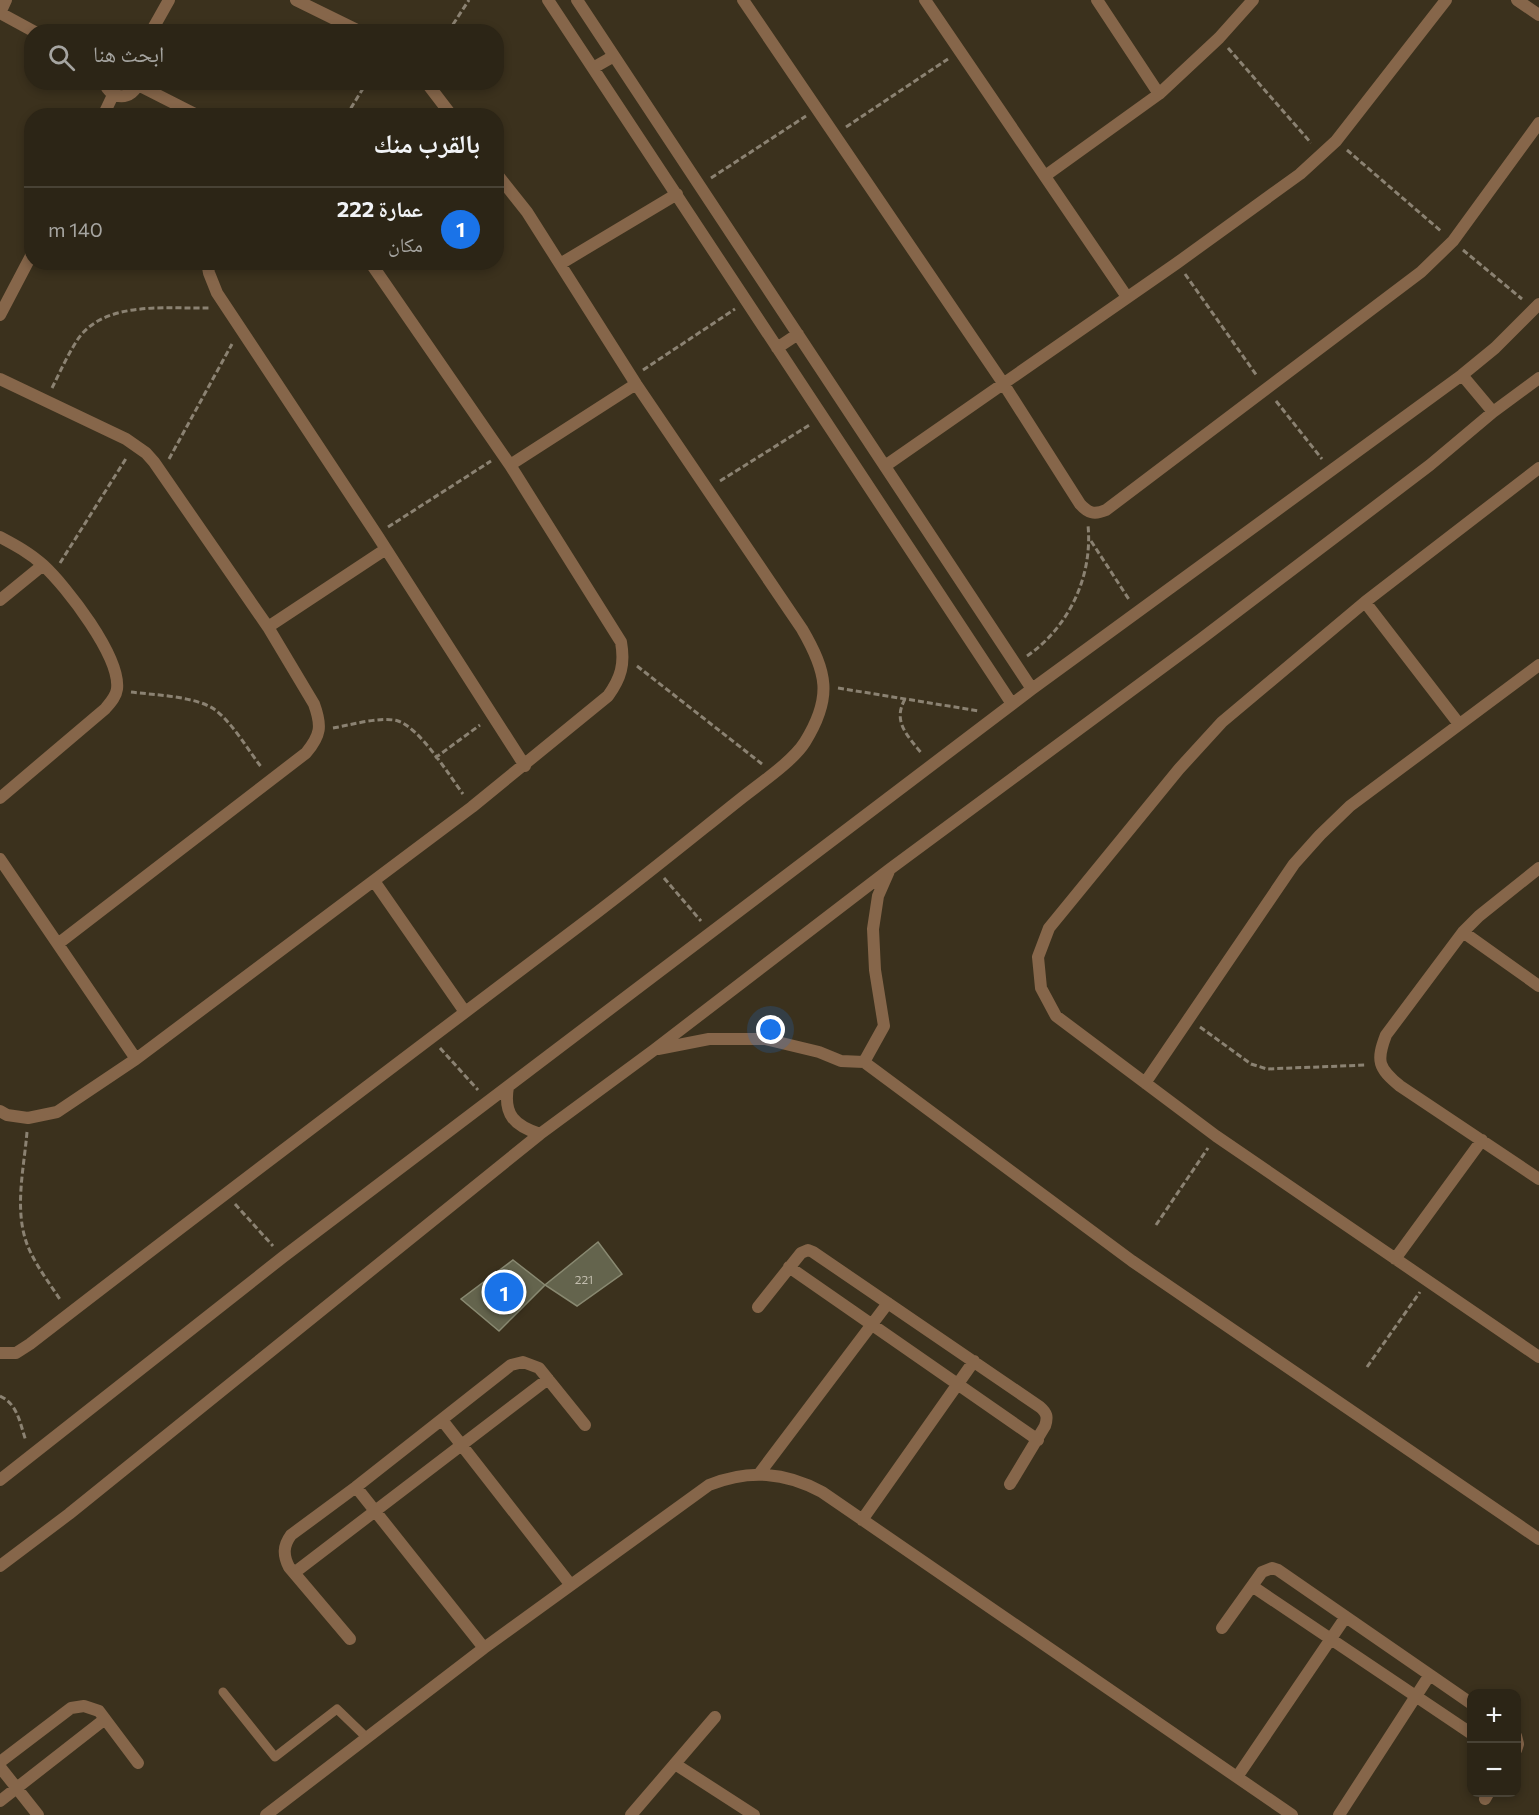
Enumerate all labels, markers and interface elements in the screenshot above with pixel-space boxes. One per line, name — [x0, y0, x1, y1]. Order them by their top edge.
search box — [24, 24, 504, 90]
text: ابحث هنا — [93, 40, 164, 67]
icon: search — [45, 41, 78, 74]
text: بالقرب منك — [374, 127, 480, 158]
text: عمارة 222 — [337, 195, 423, 222]
text: 140 m — [48, 217, 103, 241]
text: 1 — [456, 217, 465, 241]
text: مكان — [388, 232, 423, 256]
your location — [756, 1015, 785, 1044]
pin: 1 — [484, 1270, 524, 1314]
house number: 221 — [575, 1272, 593, 1286]
map controls — [1467, 1689, 1521, 1797]
button: + — [1467, 1689, 1521, 1743]
button: − — [1467, 1743, 1521, 1797]

